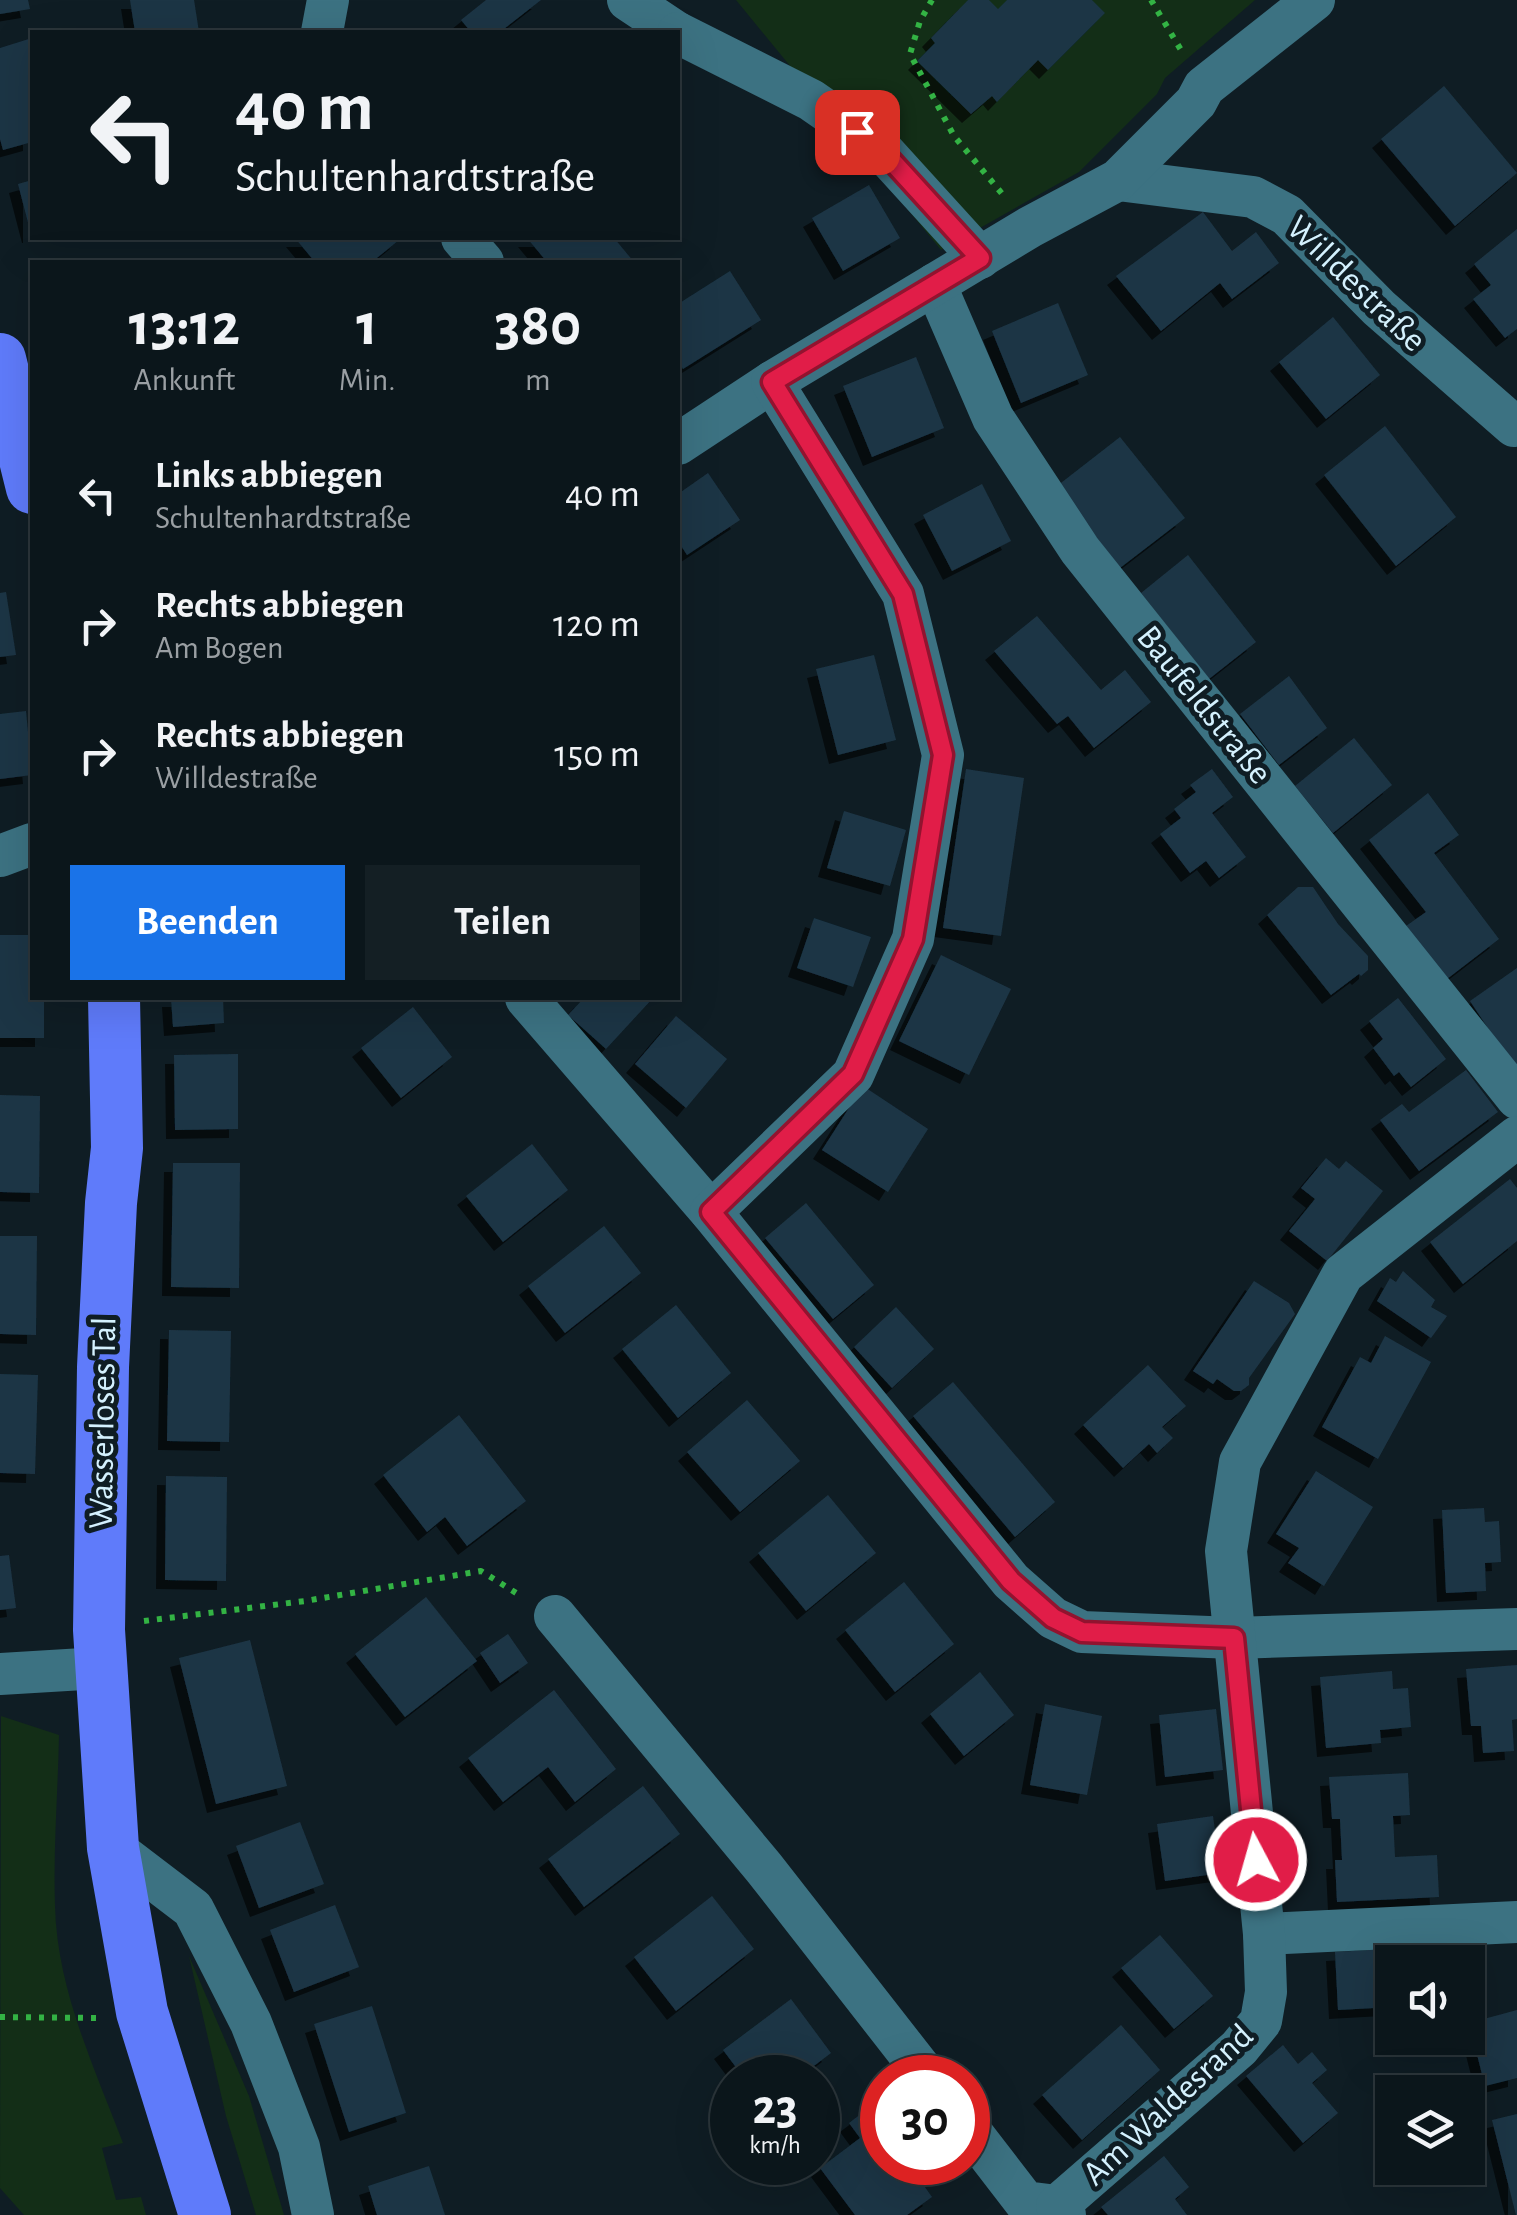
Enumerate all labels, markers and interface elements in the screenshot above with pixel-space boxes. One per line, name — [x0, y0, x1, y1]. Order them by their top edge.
icon: left — [70, 70, 200, 200]
text: 40 m — [235, 73, 374, 143]
pin — [815, 90, 900, 175]
icon: arrive — [830, 105, 885, 160]
text: Schultenhardtstraße — [235, 155, 595, 200]
street label: Willdestraße — [1280, 210, 1432, 358]
text: 13:12 — [129, 296, 240, 356]
text: 1 — [356, 296, 378, 356]
text: 380 — [494, 296, 581, 356]
text: Ankunft — [134, 364, 235, 396]
text: Min. — [339, 364, 396, 396]
text: m — [525, 364, 551, 396]
text: Links abbiegen — [155, 457, 383, 495]
icon: left — [70, 468, 125, 523]
text: 40 m — [565, 476, 640, 514]
text: Schultenhardtstraße — [155, 502, 411, 534]
text: Rechts abbiegen — [155, 587, 404, 625]
icon: right — [70, 598, 125, 653]
text: 120 m — [553, 606, 640, 644]
street label: Baufeldstraße — [1130, 619, 1278, 791]
text: Am Bogen — [155, 632, 283, 664]
text: Rechts abbiegen — [155, 717, 404, 755]
icon: right — [70, 728, 125, 783]
text: 150 m — [554, 736, 640, 774]
text: Willdestraße — [155, 762, 318, 794]
button: Beenden — [70, 865, 345, 980]
button: Teilen — [365, 865, 640, 980]
street label: Wasserloses Tal — [84, 1317, 122, 1529]
position arrow — [1204, 1808, 1308, 1912]
map controls — [1375, 1945, 1485, 2185]
button: sound — [1375, 1945, 1485, 2055]
street label: Am Waldesrand — [1076, 2018, 1260, 2192]
speed limit sign: 30 — [860, 2055, 990, 2185]
button: layers — [1375, 2075, 1485, 2185]
text: 23 — [752, 2083, 798, 2133]
text: km/h — [749, 2133, 801, 2158]

